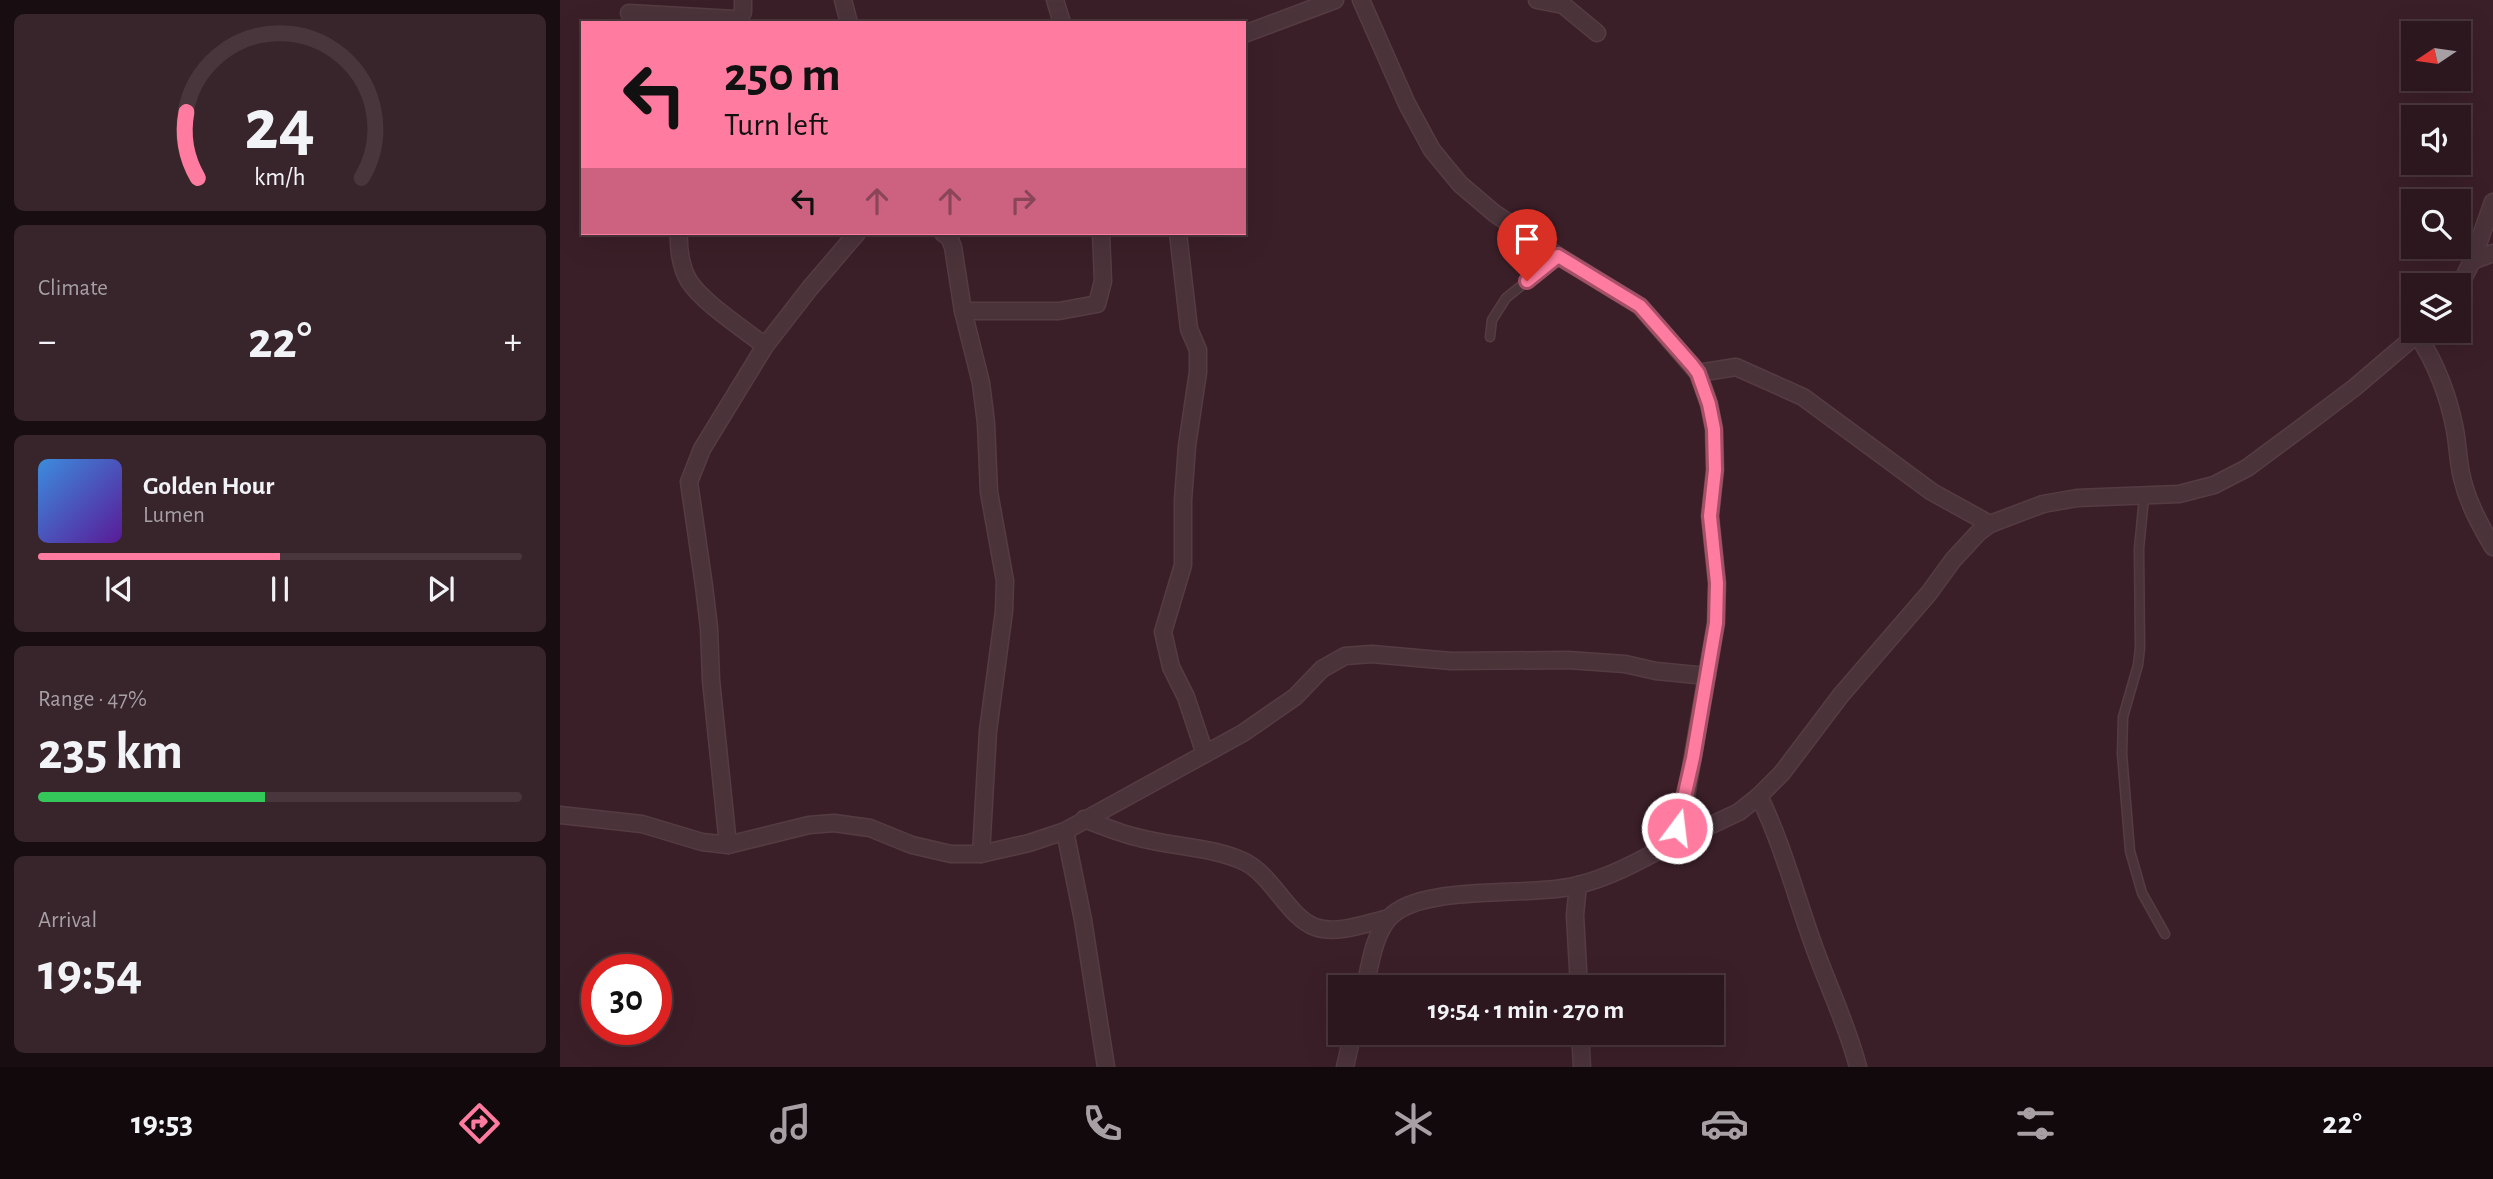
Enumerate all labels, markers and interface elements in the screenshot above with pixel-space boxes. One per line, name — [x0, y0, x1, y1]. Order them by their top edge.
north arrow — [2401, 21, 2471, 91]
map controls — [2401, 21, 2471, 343]
icon: left — [609, 49, 700, 140]
text: 250 m — [724, 51, 841, 100]
text: 24 — [245, 91, 315, 164]
button: sound — [2401, 105, 2471, 175]
text: Turn left — [724, 109, 828, 141]
text: km/h — [254, 165, 306, 190]
icon: left — [785, 182, 823, 220]
icon: ahead — [858, 182, 896, 220]
icon: ahead — [931, 182, 969, 220]
icon: right — [1004, 182, 1042, 220]
button: search — [2401, 189, 2471, 259]
pin — [1497, 209, 1557, 281]
icon: arrive — [1508, 220, 1546, 258]
button: layers — [2401, 273, 2471, 343]
text: Climate — [38, 277, 108, 300]
text: 22° — [248, 315, 312, 367]
text: − — [38, 323, 56, 361]
text: + — [504, 323, 522, 361]
text: Golden Hour — [143, 473, 274, 499]
text: Lumen — [143, 504, 205, 527]
icon: previous — [100, 570, 138, 608]
icon: pause — [261, 570, 299, 608]
icon: next — [422, 570, 460, 608]
text: Range · 47% — [38, 688, 147, 711]
text: 235 km — [38, 726, 183, 778]
position arrow — [1640, 791, 1714, 865]
text: Arrival — [38, 909, 97, 932]
text: 19:54 — [38, 947, 142, 999]
speed limit sign: 30 — [581, 954, 672, 1045]
text: 19:54 · 1 min · 270 m — [1428, 997, 1624, 1023]
icon: directions — [455, 1099, 504, 1148]
icon: music — [766, 1099, 815, 1148]
icon: phone — [1078, 1099, 1127, 1148]
icon: climate — [1389, 1099, 1438, 1148]
icon: car — [1700, 1099, 1749, 1148]
icon: filters — [2011, 1099, 2060, 1148]
text: 19:53 — [131, 1107, 193, 1139]
text: 22° — [2322, 1107, 2362, 1139]

